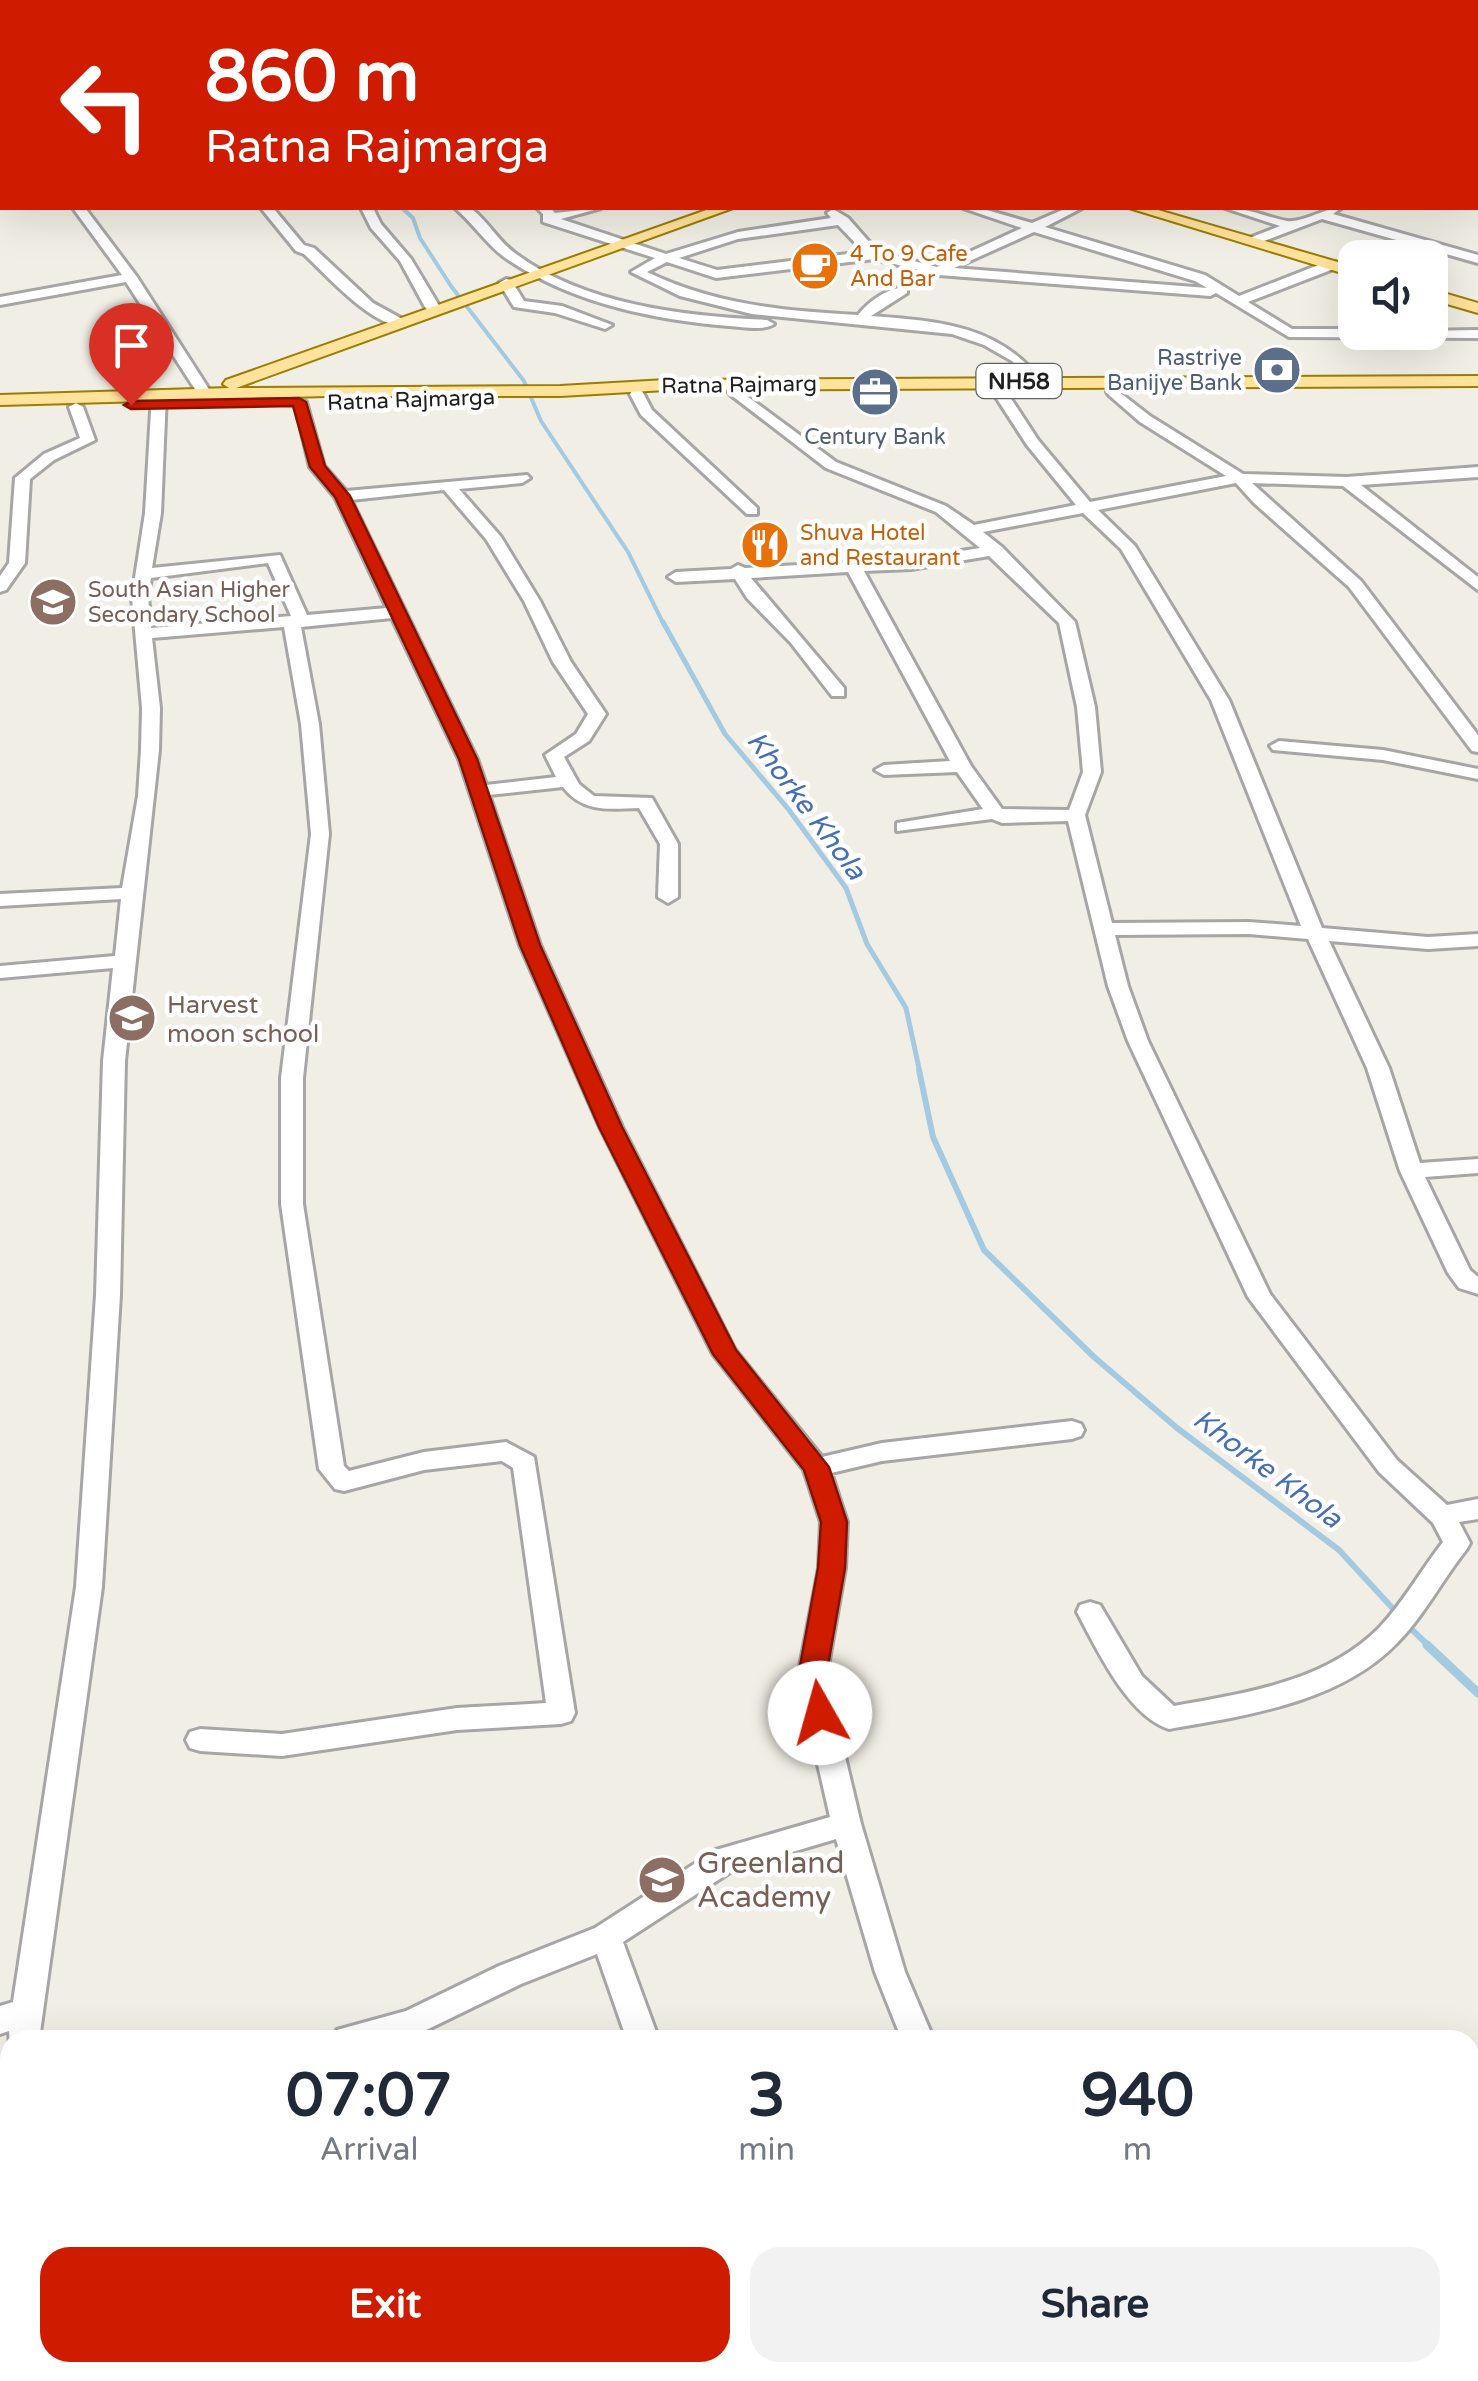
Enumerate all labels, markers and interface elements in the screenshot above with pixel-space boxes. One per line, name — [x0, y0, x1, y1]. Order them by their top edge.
text: 860 m — [205, 36, 419, 120]
icon: left — [40, 40, 170, 170]
text: Ratna Rajmarga — [205, 121, 549, 175]
cafe icon: 4 To 9 Cafe And Bar — [789, 240, 841, 292]
map controls — [1338, 240, 1448, 350]
button: sound — [1338, 240, 1448, 350]
place label: 4 To 9 Cafe And Bar — [850, 241, 968, 292]
pin — [89, 303, 174, 406]
icon: arrive — [104, 318, 159, 373]
bank icon: Rastriye Banijye Bank — [1251, 344, 1303, 396]
place label: Rastriye Banijye Bank — [1107, 345, 1242, 396]
road number: NH58 — [976, 364, 1062, 398]
office icon: Century Bank — [849, 366, 901, 418]
street label: Ratna Rajmarg — [661, 371, 817, 399]
street label: Ratna Rajmarga — [327, 384, 496, 416]
place label: Century Bank — [804, 424, 946, 450]
restaurant icon: Shuva Hotel and Restaurant — [739, 519, 791, 571]
place label: Shuva Hotel and Restaurant — [800, 520, 960, 571]
school or university icon: South Asian Higher Secondary School — [27, 576, 79, 628]
place label: South Asian Higher Secondary School — [88, 577, 290, 628]
water label: Khorke Khola — [739, 725, 874, 888]
place label: Harvest moon school — [167, 990, 319, 1049]
school or university icon: Harvest moon school — [106, 992, 158, 1044]
water label: Khorke Khola — [1186, 1402, 1349, 1536]
position arrow — [768, 1661, 872, 1765]
place label: Greenland Academy — [697, 1845, 845, 1916]
school or university icon: Greenland Academy — [636, 1854, 688, 1906]
text: 07:07 — [286, 2060, 452, 2132]
text: 3 — [748, 2060, 785, 2132]
text: 940 — [1081, 2060, 1194, 2132]
text: Arrival — [320, 2131, 419, 2169]
text: min — [738, 2131, 795, 2169]
text: m — [1123, 2131, 1152, 2169]
button: Exit — [40, 2247, 730, 2362]
button: Share — [750, 2247, 1440, 2362]

